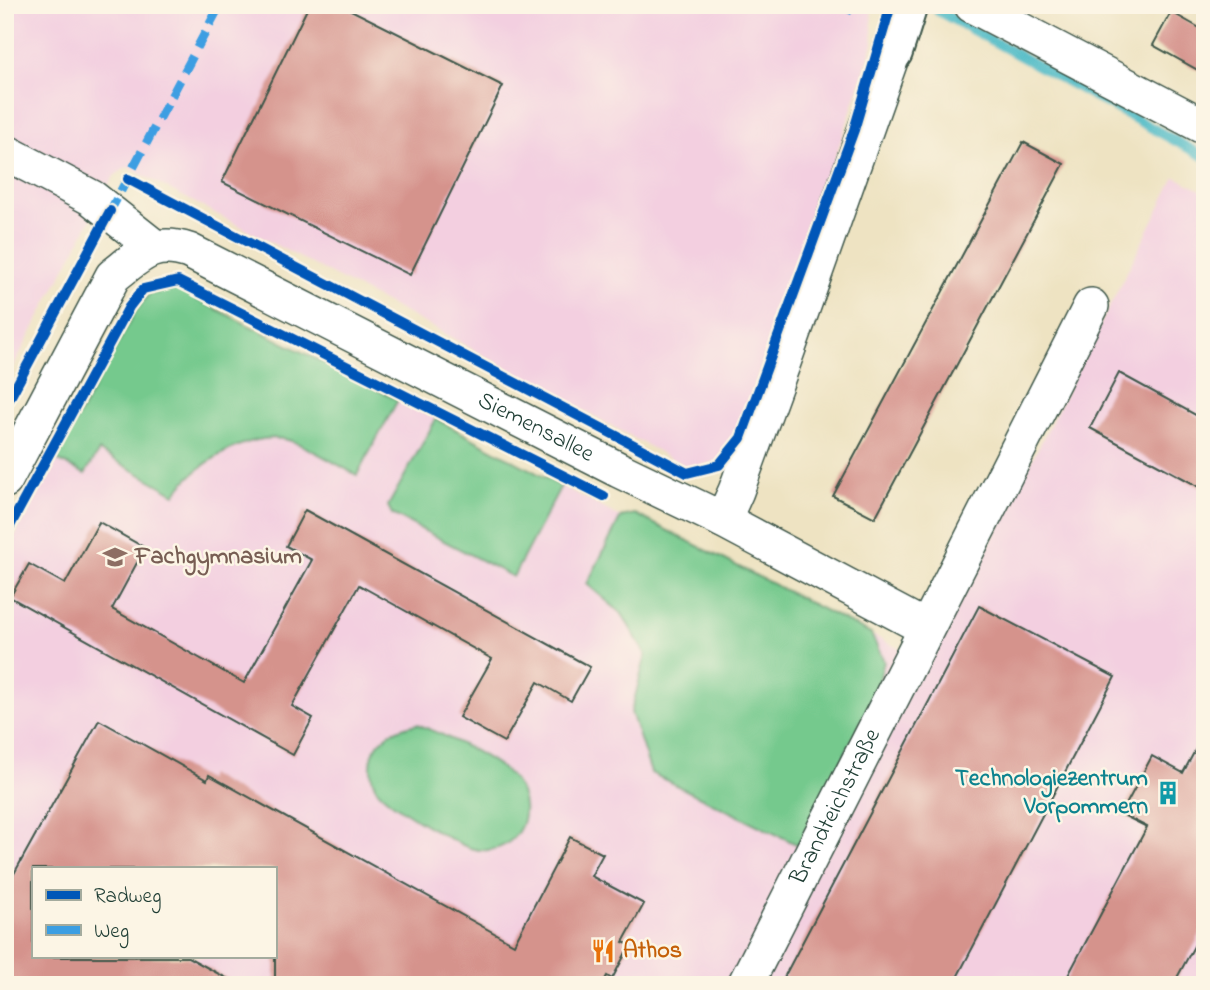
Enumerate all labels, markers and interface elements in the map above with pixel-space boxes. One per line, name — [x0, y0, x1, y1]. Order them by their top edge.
street label: Siemensallee — [471, 383, 600, 472]
place label: Fachgymnasium — [134, 540, 302, 576]
school or university icon: Fachgymnasium — [101, 543, 129, 571]
street label: Brandteichstraße — [781, 722, 890, 892]
place label: Technologiezentrum Vorpommern — [955, 762, 1148, 825]
building icon: Technologiezentrum Vorpommern — [1154, 779, 1182, 807]
legend — [32, 867, 276, 958]
text: Radweg — [94, 882, 161, 914]
text: Weg — [94, 917, 129, 949]
place label: Athos — [623, 934, 682, 969]
restaurant icon: Athos — [589, 937, 617, 965]

